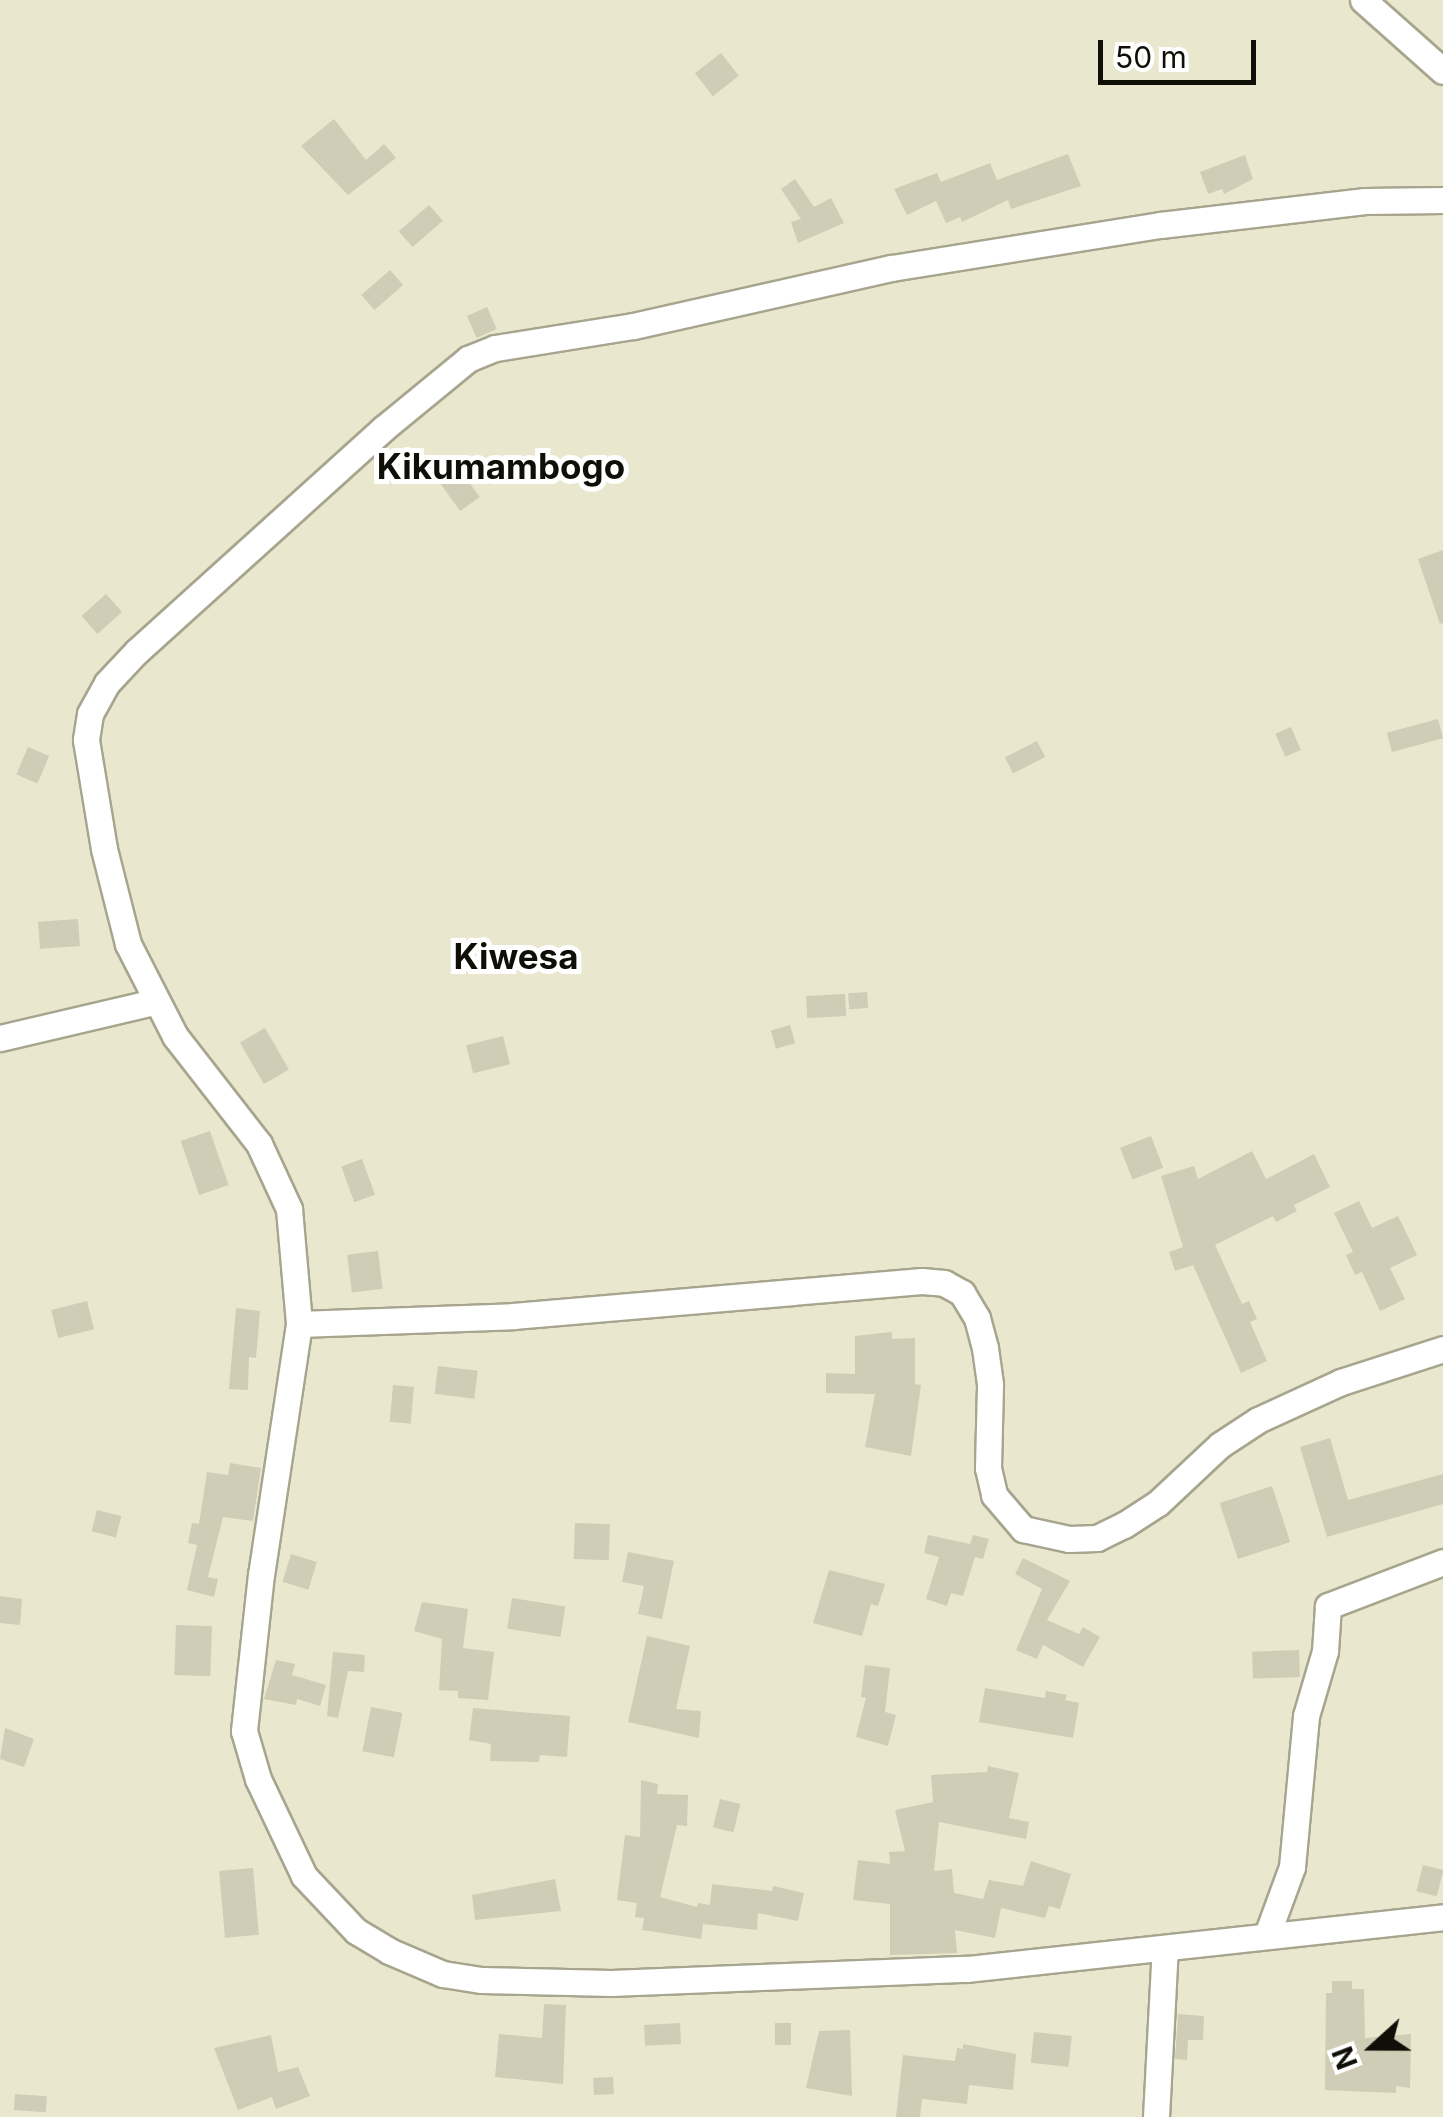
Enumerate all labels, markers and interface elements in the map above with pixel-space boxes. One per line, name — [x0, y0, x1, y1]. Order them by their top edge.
scale bar — [1103, 20, 1260, 82]
text: 50 m — [1115, 39, 1187, 75]
district label: Kikumambogo — [377, 445, 625, 487]
district label: Kiwesa — [454, 935, 578, 977]
north arrow — [1323, 1997, 1423, 2097]
text: N — [1325, 2042, 1365, 2074]

